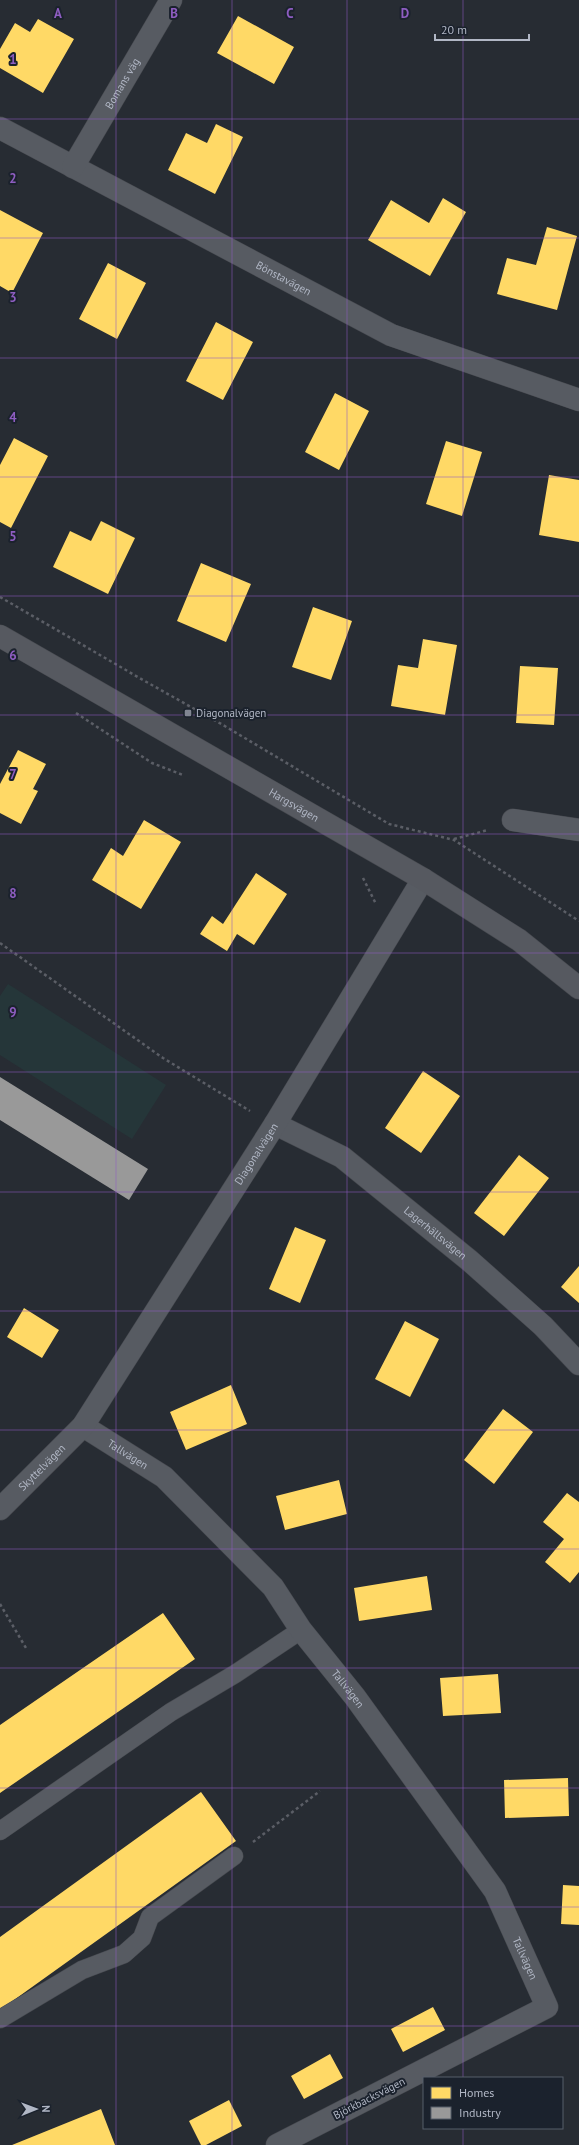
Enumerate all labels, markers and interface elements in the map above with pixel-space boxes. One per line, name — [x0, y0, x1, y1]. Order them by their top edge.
text: A — [54, 5, 62, 22]
text: B — [170, 5, 178, 22]
text: C — [286, 5, 294, 22]
text: D — [401, 5, 409, 22]
scale bar — [435, 16, 529, 42]
text: 20 m — [441, 22, 467, 37]
text: 1 — [9, 51, 17, 68]
street label: Bomans väg — [102, 55, 143, 111]
text: 2 — [9, 170, 17, 187]
street label: Bönstavägen — [254, 258, 314, 299]
text: 3 — [9, 289, 17, 306]
text: 4 — [9, 409, 17, 426]
text: 5 — [9, 528, 17, 545]
text: 6 — [9, 647, 17, 664]
place label: Diagonalvägen — [196, 706, 266, 720]
marker: Diagonalvägen — [183, 708, 193, 718]
text: 7 — [9, 766, 17, 783]
street label: Hargsvägen — [266, 785, 322, 825]
text: 8 — [9, 885, 17, 902]
text: 9 — [9, 1004, 17, 1021]
street label: Diagonalvägen — [231, 1120, 281, 1187]
street label: Lagerhällsvägen — [401, 1203, 470, 1263]
street label: Tallvägen — [105, 1436, 151, 1472]
street label: Skyttelvägen — [15, 1441, 68, 1494]
street label: Tallvägen — [329, 1666, 367, 1711]
street label: Tallvägen — [510, 1935, 541, 1982]
street label: Björkbacksvägen — [331, 2074, 407, 2122]
legend — [423, 2077, 563, 2129]
text: Homes — [459, 2085, 494, 2100]
north arrow — [16, 2089, 56, 2129]
text: N — [39, 2105, 53, 2113]
text: Industry — [459, 2105, 501, 2120]

